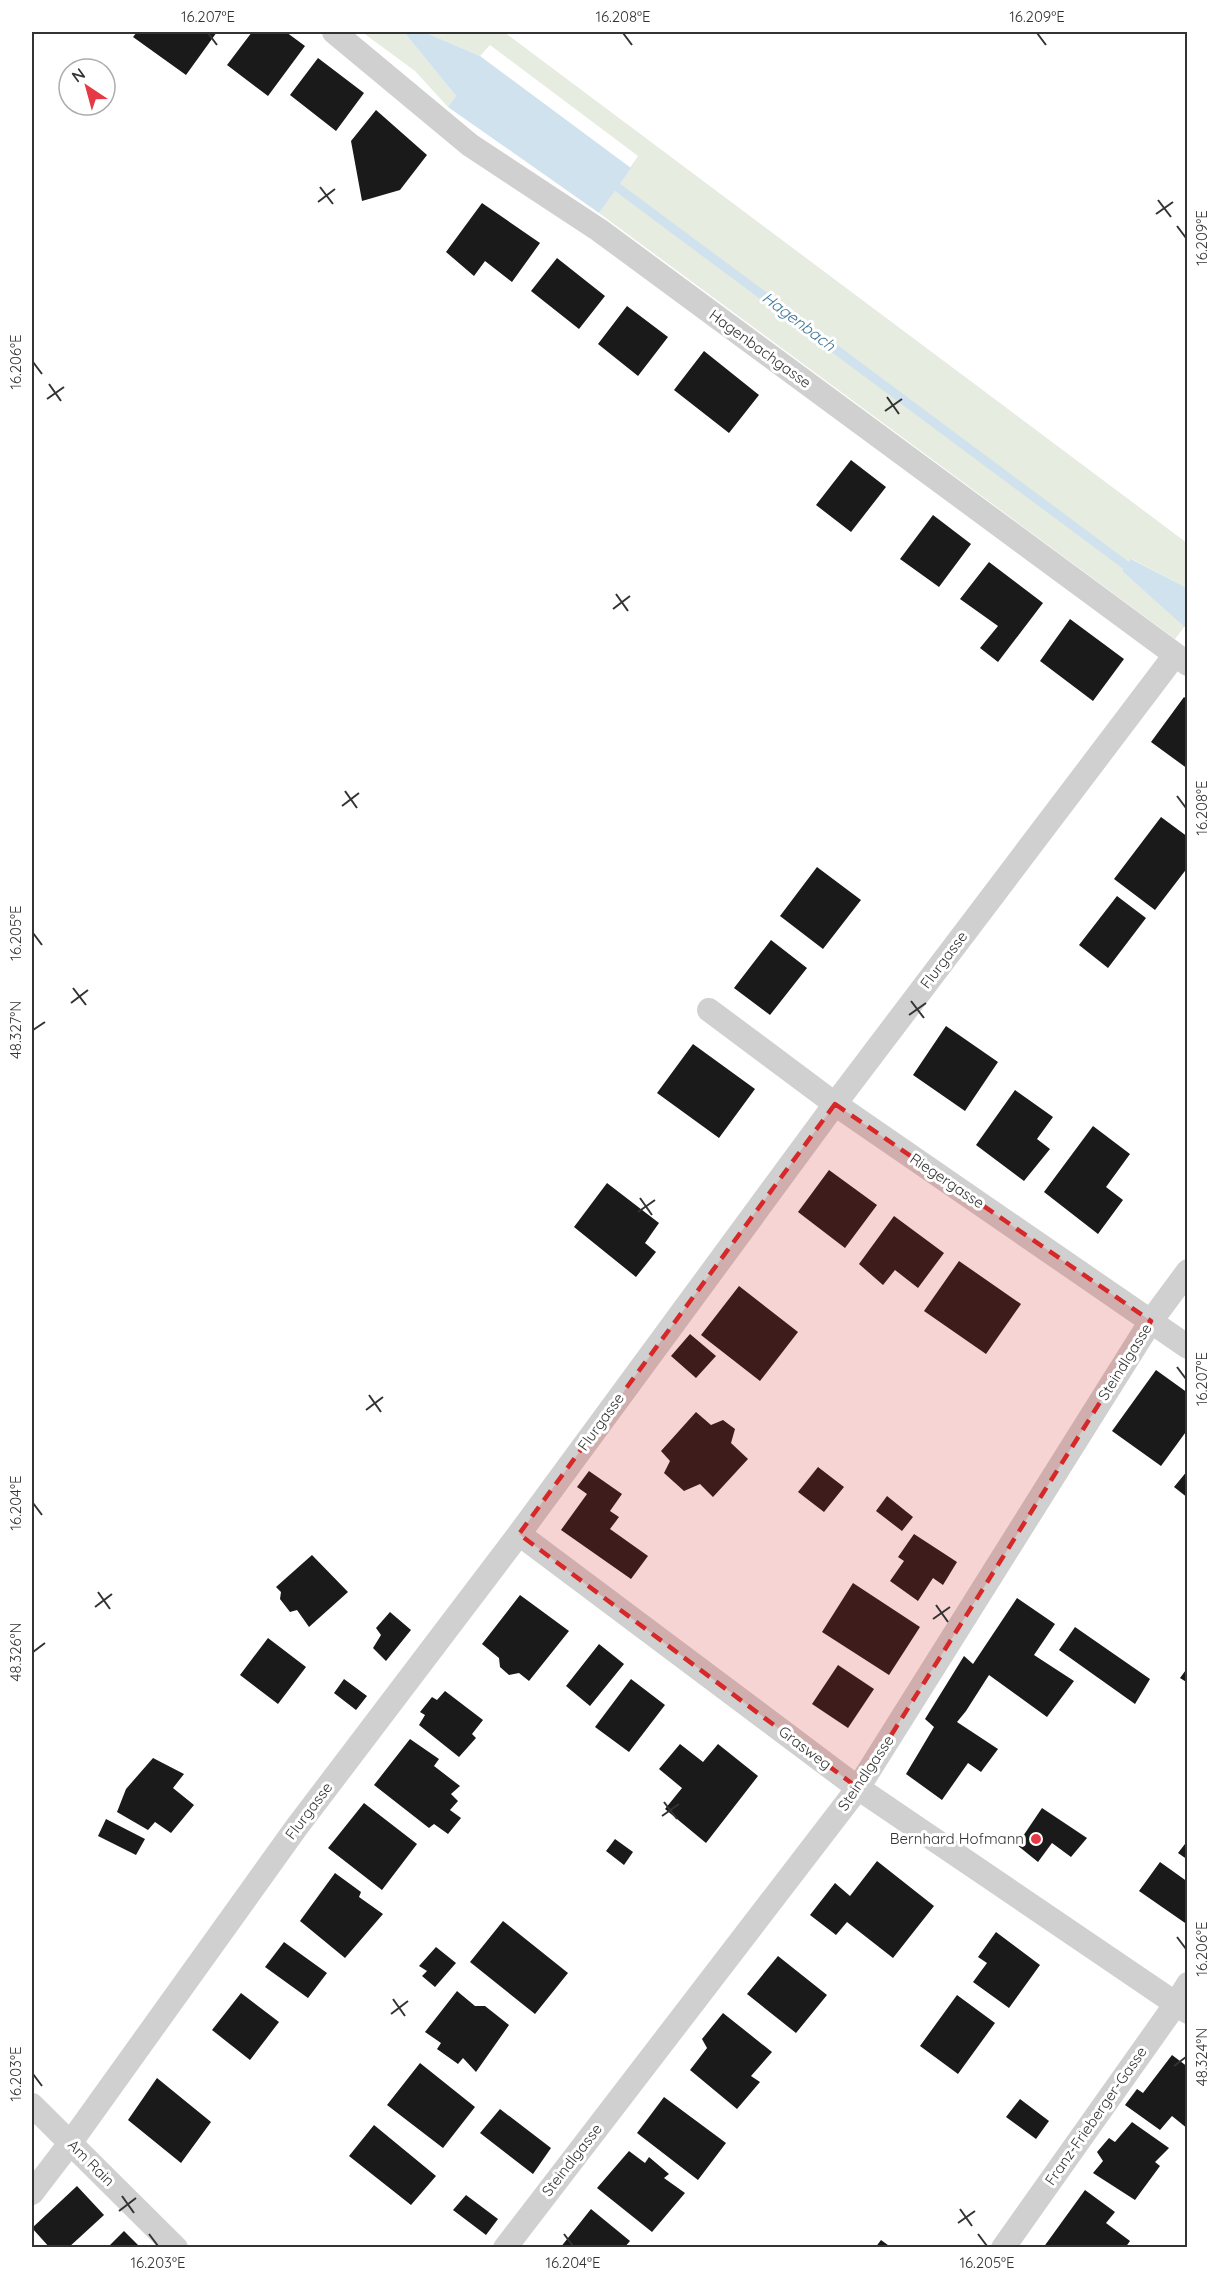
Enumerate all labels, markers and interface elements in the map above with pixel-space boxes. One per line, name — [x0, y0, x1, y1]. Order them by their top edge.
text: 16.207°E — [181, 7, 235, 26]
text: 16.208°E — [595, 7, 651, 26]
text: 16.209°E — [1009, 7, 1065, 26]
north arrow — [57, 57, 117, 117]
text: N — [68, 63, 89, 86]
text: 16.209°E — [1192, 210, 1211, 266]
water label: Hagenbach — [759, 287, 840, 355]
street label: Hagenbachgasse — [706, 305, 815, 392]
text: 16.206°E — [6, 334, 25, 390]
text: 16.208°E — [1192, 780, 1211, 836]
text: 16.205°E — [6, 905, 25, 961]
street label: Flurgasse — [916, 927, 971, 992]
text: 48.327°N — [6, 1001, 25, 1059]
street label: Riegergasse — [906, 1149, 988, 1212]
street label: Steindlgasse — [1093, 1320, 1156, 1404]
text: 16.207°E — [1192, 1352, 1211, 1406]
street label: Flurgasse — [573, 1389, 628, 1454]
text: 16.204°E — [6, 1476, 25, 1530]
text: 48.326°N — [6, 1623, 25, 1681]
street label: Grasweg — [775, 1722, 835, 1774]
street label: Steindlgasse — [833, 1731, 898, 1814]
street label: Flurgasse — [281, 1778, 336, 1843]
place label: Bernhard Hofmann — [890, 1829, 1024, 1848]
marker: Bernhard Hofmann — [1029, 1832, 1043, 1846]
text: 16.206°E — [1192, 1921, 1211, 1977]
text: 48.324°N — [1192, 2028, 1211, 2086]
street label: Franz-Frieberger-Gasse — [1040, 2043, 1151, 2189]
text: 16.203°E — [6, 2047, 25, 2101]
street label: Steindlgasse — [537, 2120, 606, 2200]
street label: Am Rain — [64, 2135, 119, 2190]
text: 16.203°E — [131, 2253, 185, 2272]
text: 16.204°E — [546, 2253, 600, 2272]
text: 16.205°E — [959, 2253, 1015, 2272]

